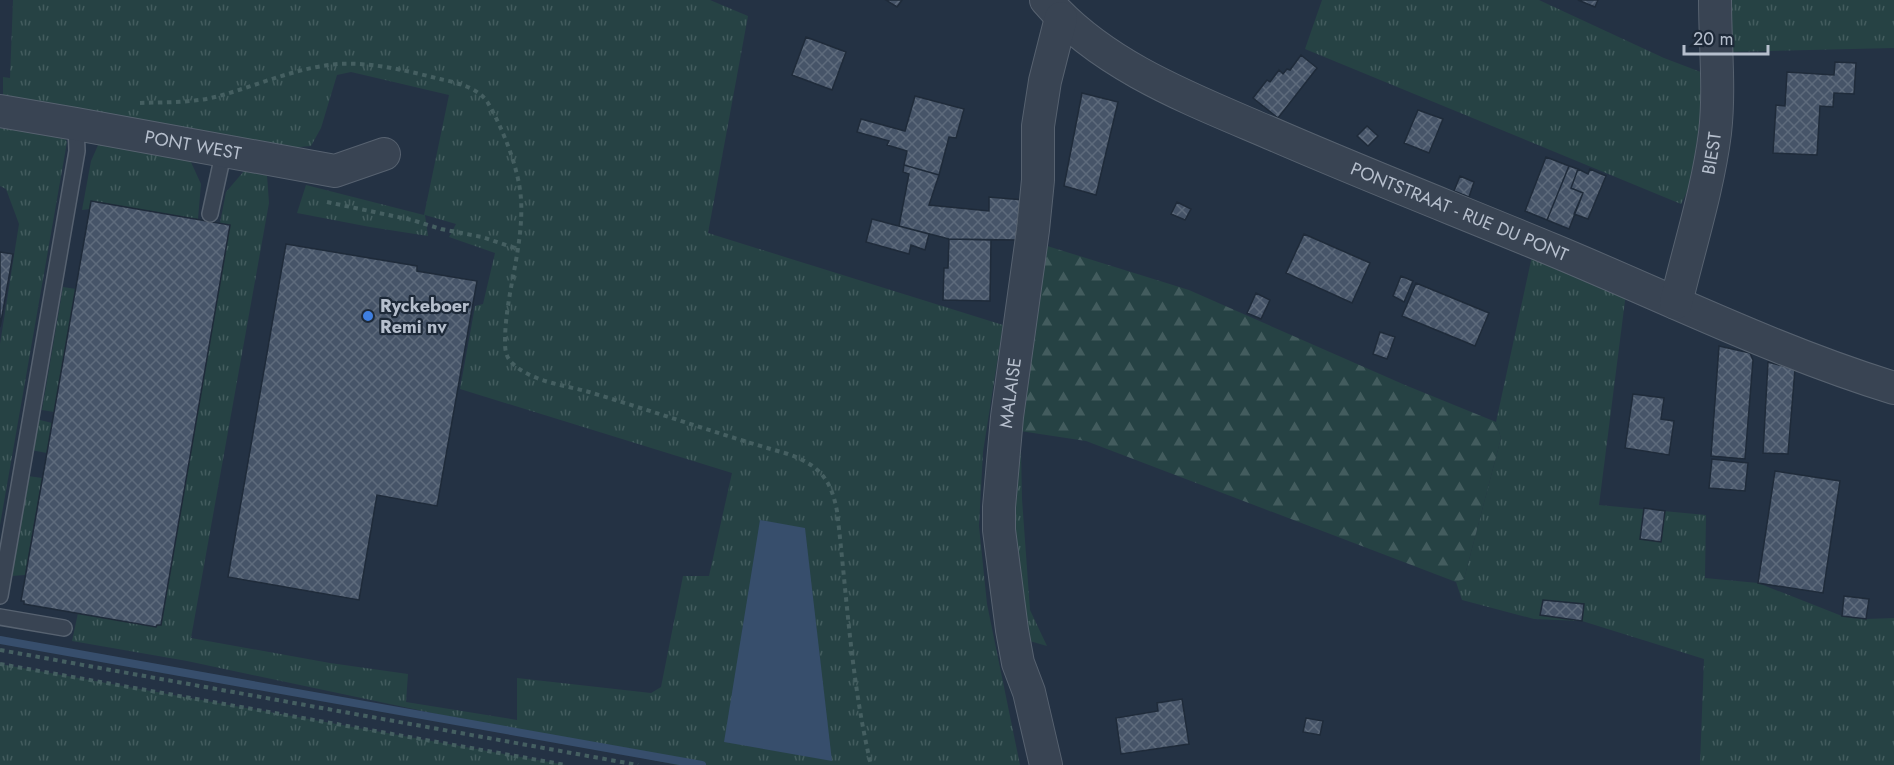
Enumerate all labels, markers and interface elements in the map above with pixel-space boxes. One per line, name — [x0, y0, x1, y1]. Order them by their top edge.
scale bar — [1684, 18, 1768, 56]
text: 20 m — [1693, 26, 1733, 52]
street label: PONT WEST — [143, 124, 244, 167]
street label: BIEST — [1695, 130, 1728, 177]
street label: PONTSTRAAT - RUE DU PONT — [1347, 156, 1573, 268]
place label: Ryckeboer Remi nv — [380, 293, 470, 340]
marker: Ryckeboer Remi nv — [361, 309, 375, 323]
street label: MALAISE — [993, 356, 1028, 429]

